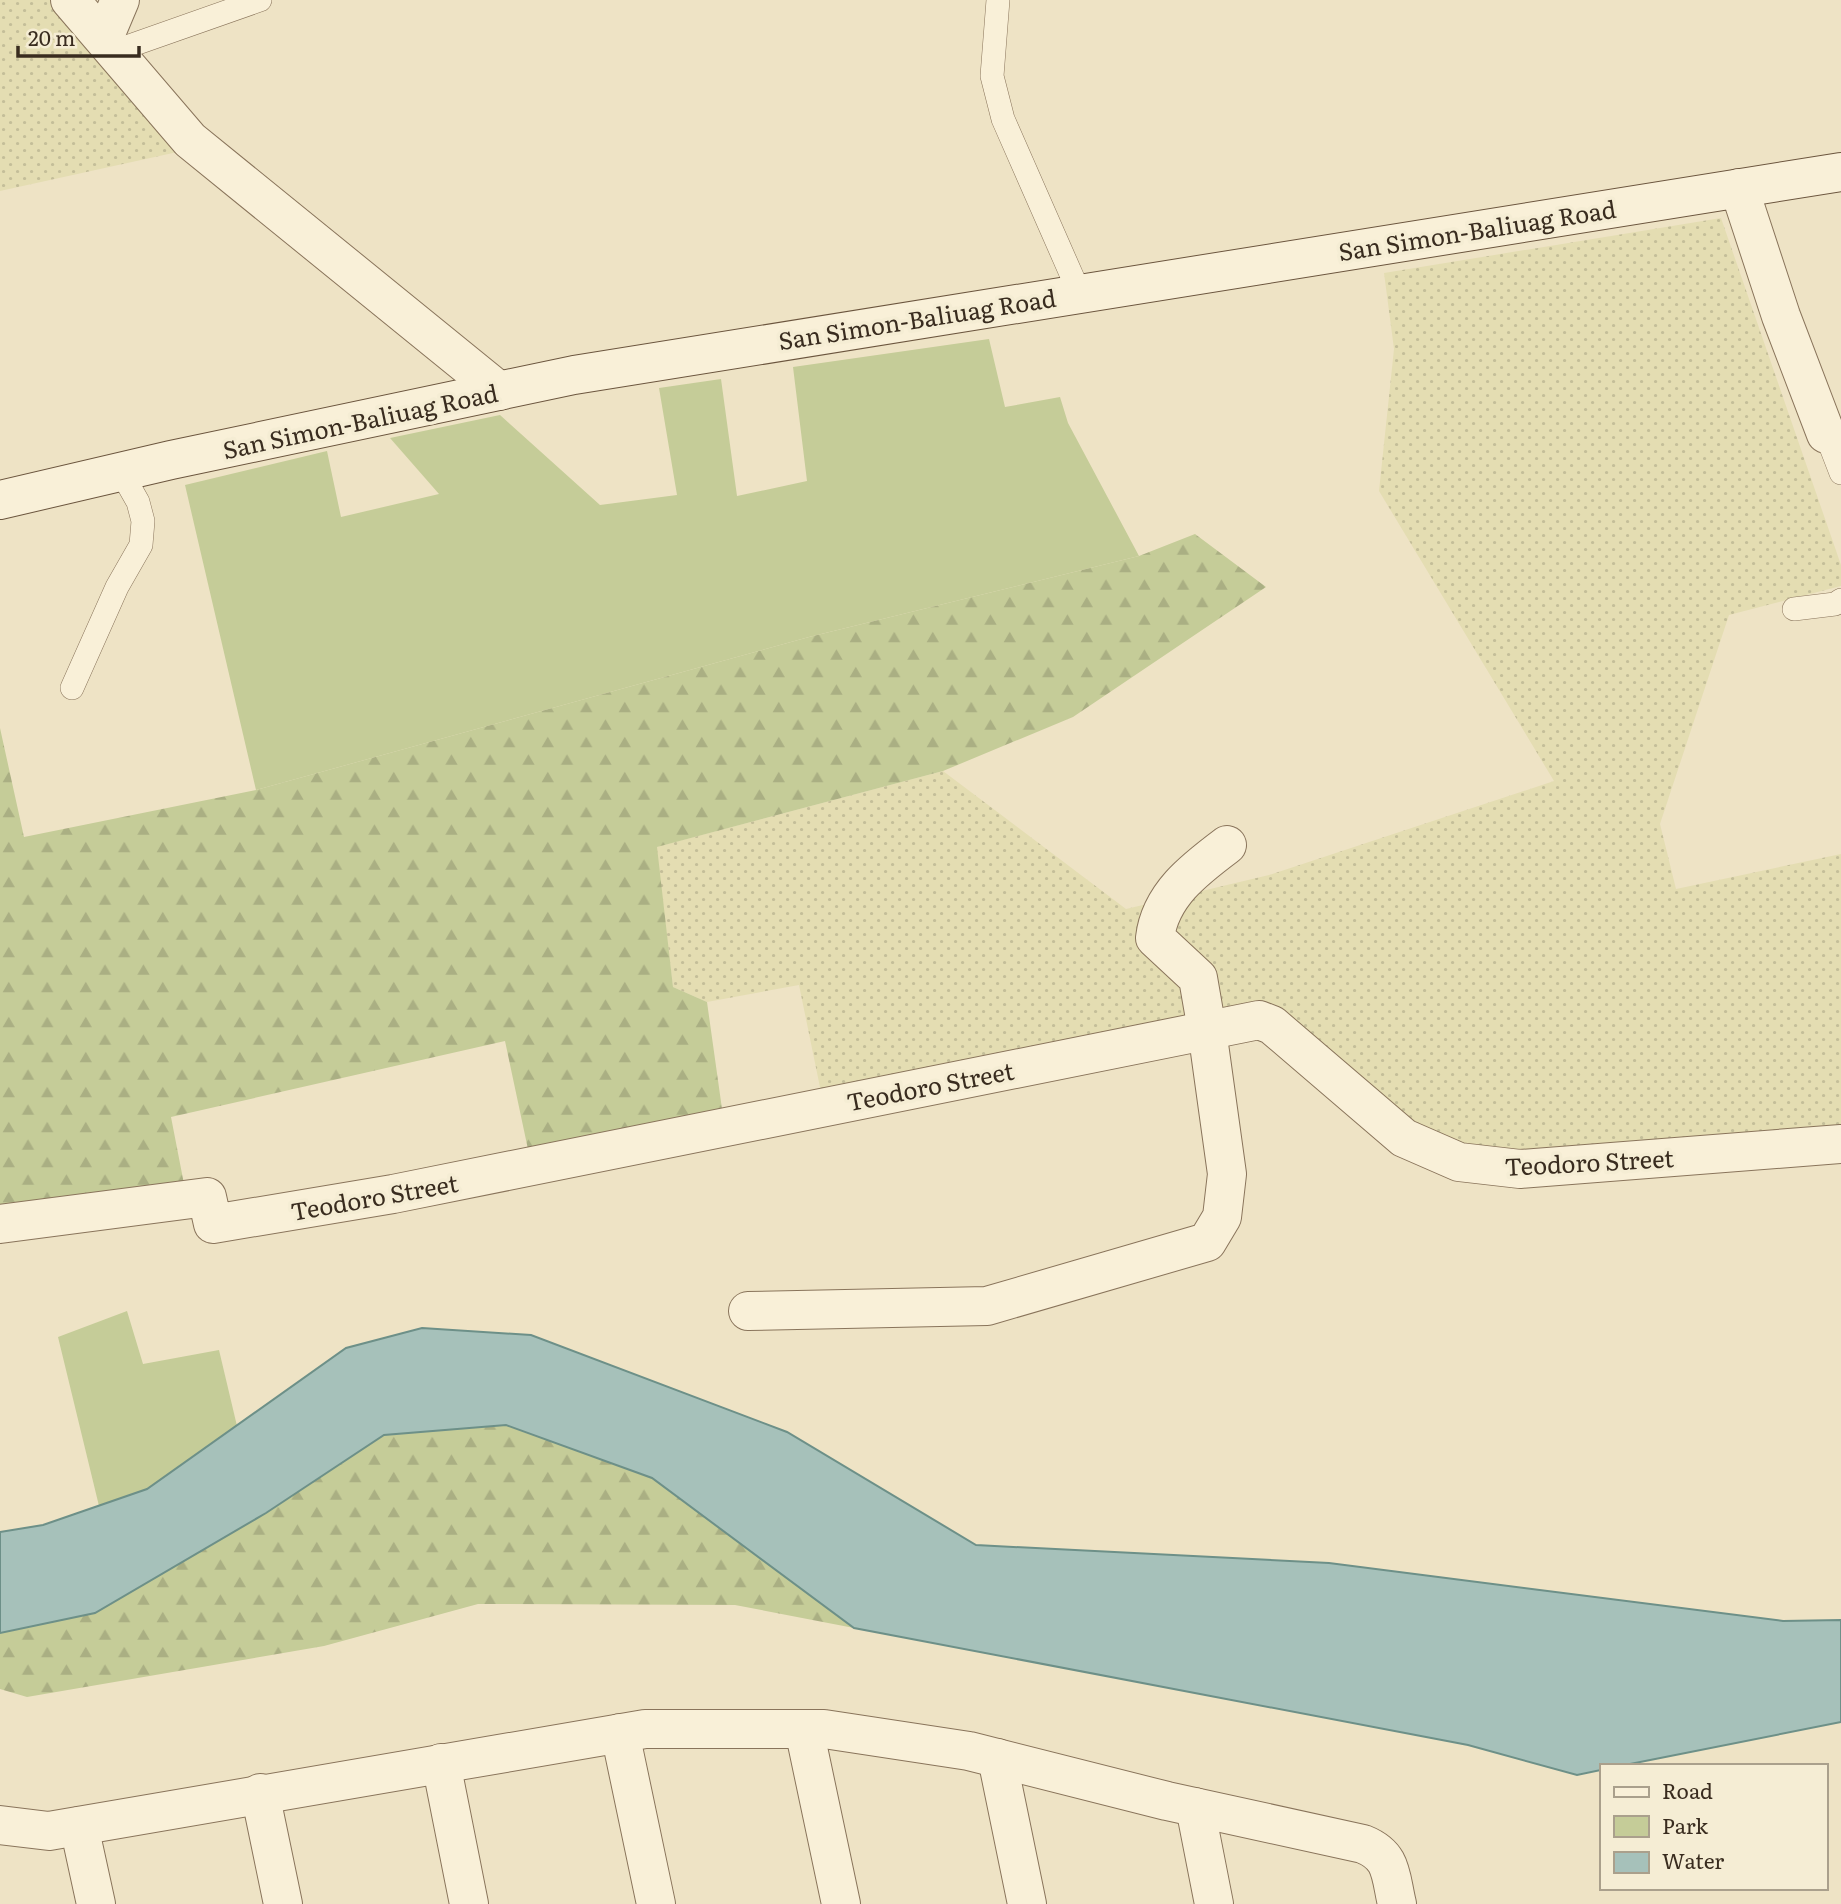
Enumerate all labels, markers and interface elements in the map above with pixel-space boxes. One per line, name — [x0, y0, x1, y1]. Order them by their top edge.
scale bar — [18, 14, 138, 58]
text: 20 m — [28, 21, 75, 52]
street label: San Simon-Baliuag Road — [1336, 190, 1619, 268]
street label: San Simon-Baliuag Road — [776, 279, 1059, 357]
street label: San Simon-Baliuag Road — [219, 374, 501, 466]
street label: Teodoro Street — [843, 1052, 1017, 1118]
street label: Teodoro Street — [1503, 1139, 1675, 1183]
street label: Teodoro Street — [288, 1164, 461, 1228]
legend — [1600, 1764, 1827, 1890]
text: Road — [1662, 1774, 1713, 1805]
text: Park — [1662, 1809, 1708, 1840]
text: Water — [1662, 1844, 1724, 1875]

